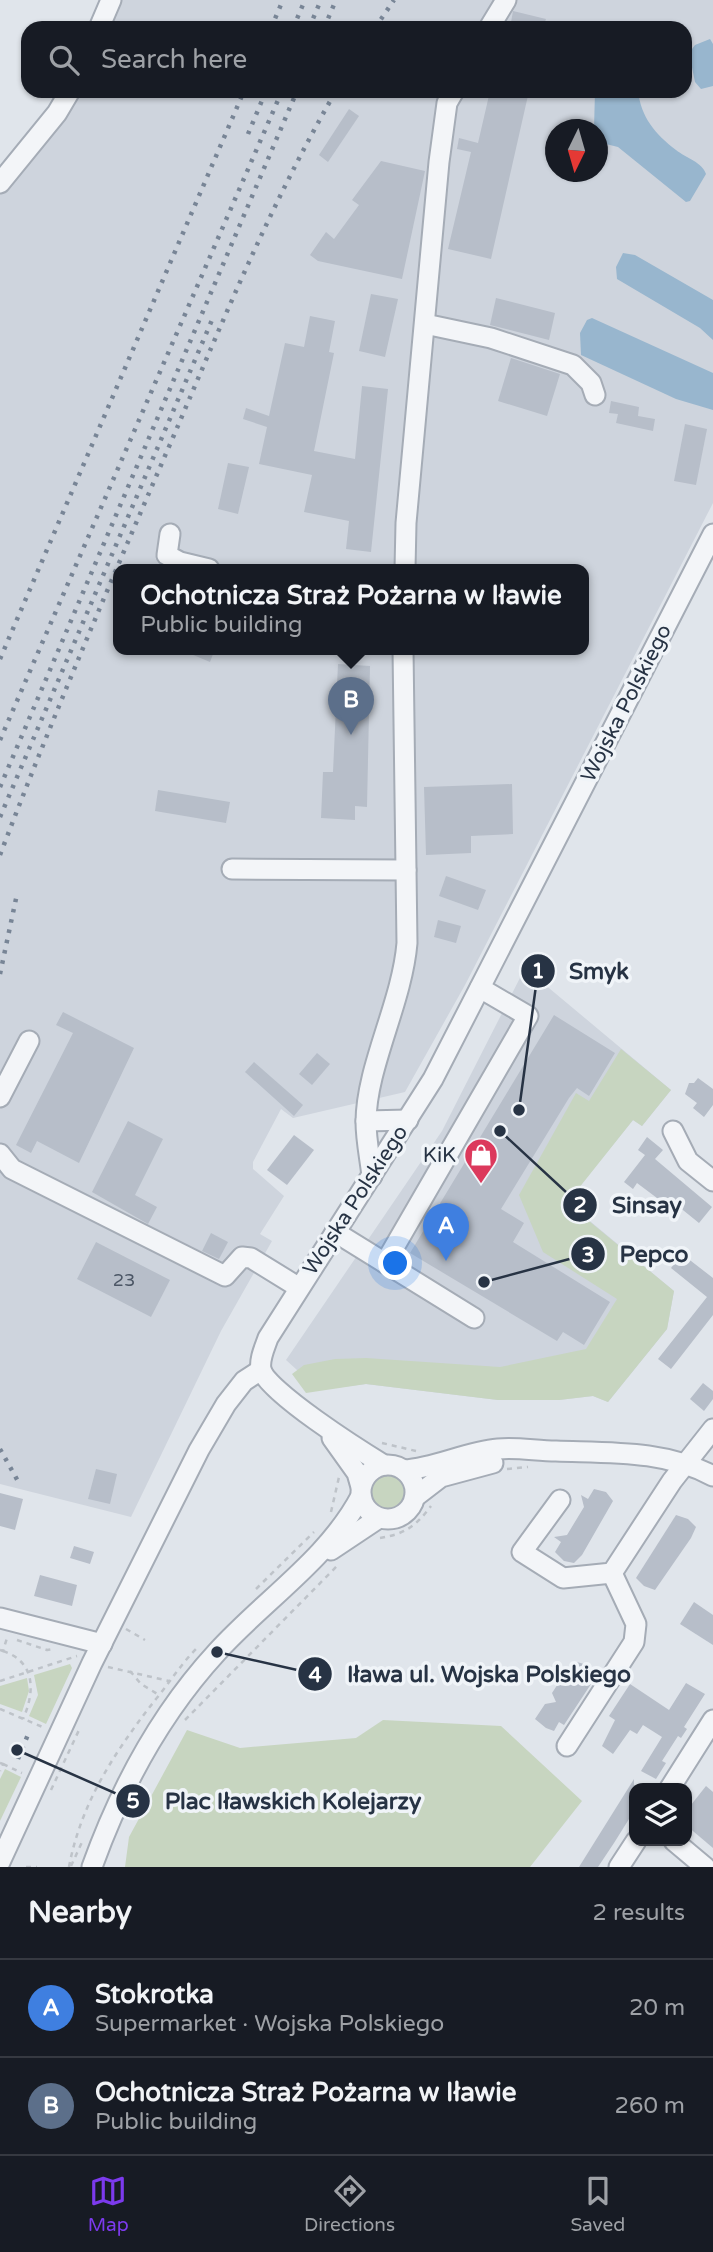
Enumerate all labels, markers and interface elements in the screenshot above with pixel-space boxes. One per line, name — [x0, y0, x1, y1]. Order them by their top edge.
search box — [21, 21, 692, 98]
icon: search — [45, 41, 83, 79]
text: Search here — [101, 44, 247, 75]
north arrow — [545, 119, 608, 182]
popup — [113, 564, 589, 655]
text: Ochotnicza Straż Pożarna w Iławie — [140, 580, 562, 611]
text: Public building — [140, 611, 303, 639]
street label: Wojska Polskiego — [576, 620, 677, 786]
pin: B — [328, 677, 374, 735]
callout: Smyk — [520, 949, 643, 993]
text: Smyk — [569, 958, 629, 986]
text: 1 — [531, 959, 545, 984]
street label: Wojska Polskiego — [298, 1121, 413, 1280]
shop icon: KiK — [462, 1136, 500, 1185]
place label: KiK — [423, 1143, 456, 1168]
callout: Sinsay — [563, 1183, 696, 1227]
text: Sinsay — [612, 1192, 683, 1220]
text: 2 — [573, 1193, 587, 1218]
pin: A — [423, 1203, 469, 1261]
callout: Pepco — [571, 1232, 703, 1276]
text: Pepco — [620, 1241, 688, 1269]
text: 3 — [581, 1243, 595, 1268]
your location — [378, 1246, 412, 1280]
house number: 23 — [113, 1269, 135, 1291]
callout: Iława ul. Wojska Polskiego — [298, 1652, 645, 1696]
text: Iława ul. Wojska Polskiego — [347, 1661, 631, 1689]
text: 4 — [308, 1663, 322, 1688]
callout: Plac Iławskich Kolejarzy — [116, 1779, 436, 1823]
map controls — [629, 1783, 692, 1846]
button: layers — [629, 1783, 692, 1846]
text: Plac Iławskich Kolejarzy — [165, 1788, 422, 1816]
text: 5 — [126, 1789, 140, 1814]
text: Nearby — [28, 1894, 132, 1931]
text: 2 results — [592, 1899, 685, 1927]
text: Stokrotka — [95, 1979, 214, 2010]
text: A — [42, 1994, 60, 2022]
text: 20 m — [629, 1994, 685, 2022]
text: Supermarket · Wojska Polskiego — [95, 2010, 444, 2038]
text: Ochotnicza Straż Pożarna w Iławie — [95, 2077, 516, 2108]
text: B — [43, 2092, 59, 2120]
text: 260 m — [615, 2092, 685, 2120]
text: Public building — [95, 2108, 257, 2136]
tab: Map — [88, 2172, 129, 2236]
tab: Directions — [304, 2172, 395, 2236]
tab: Saved — [570, 2172, 625, 2236]

